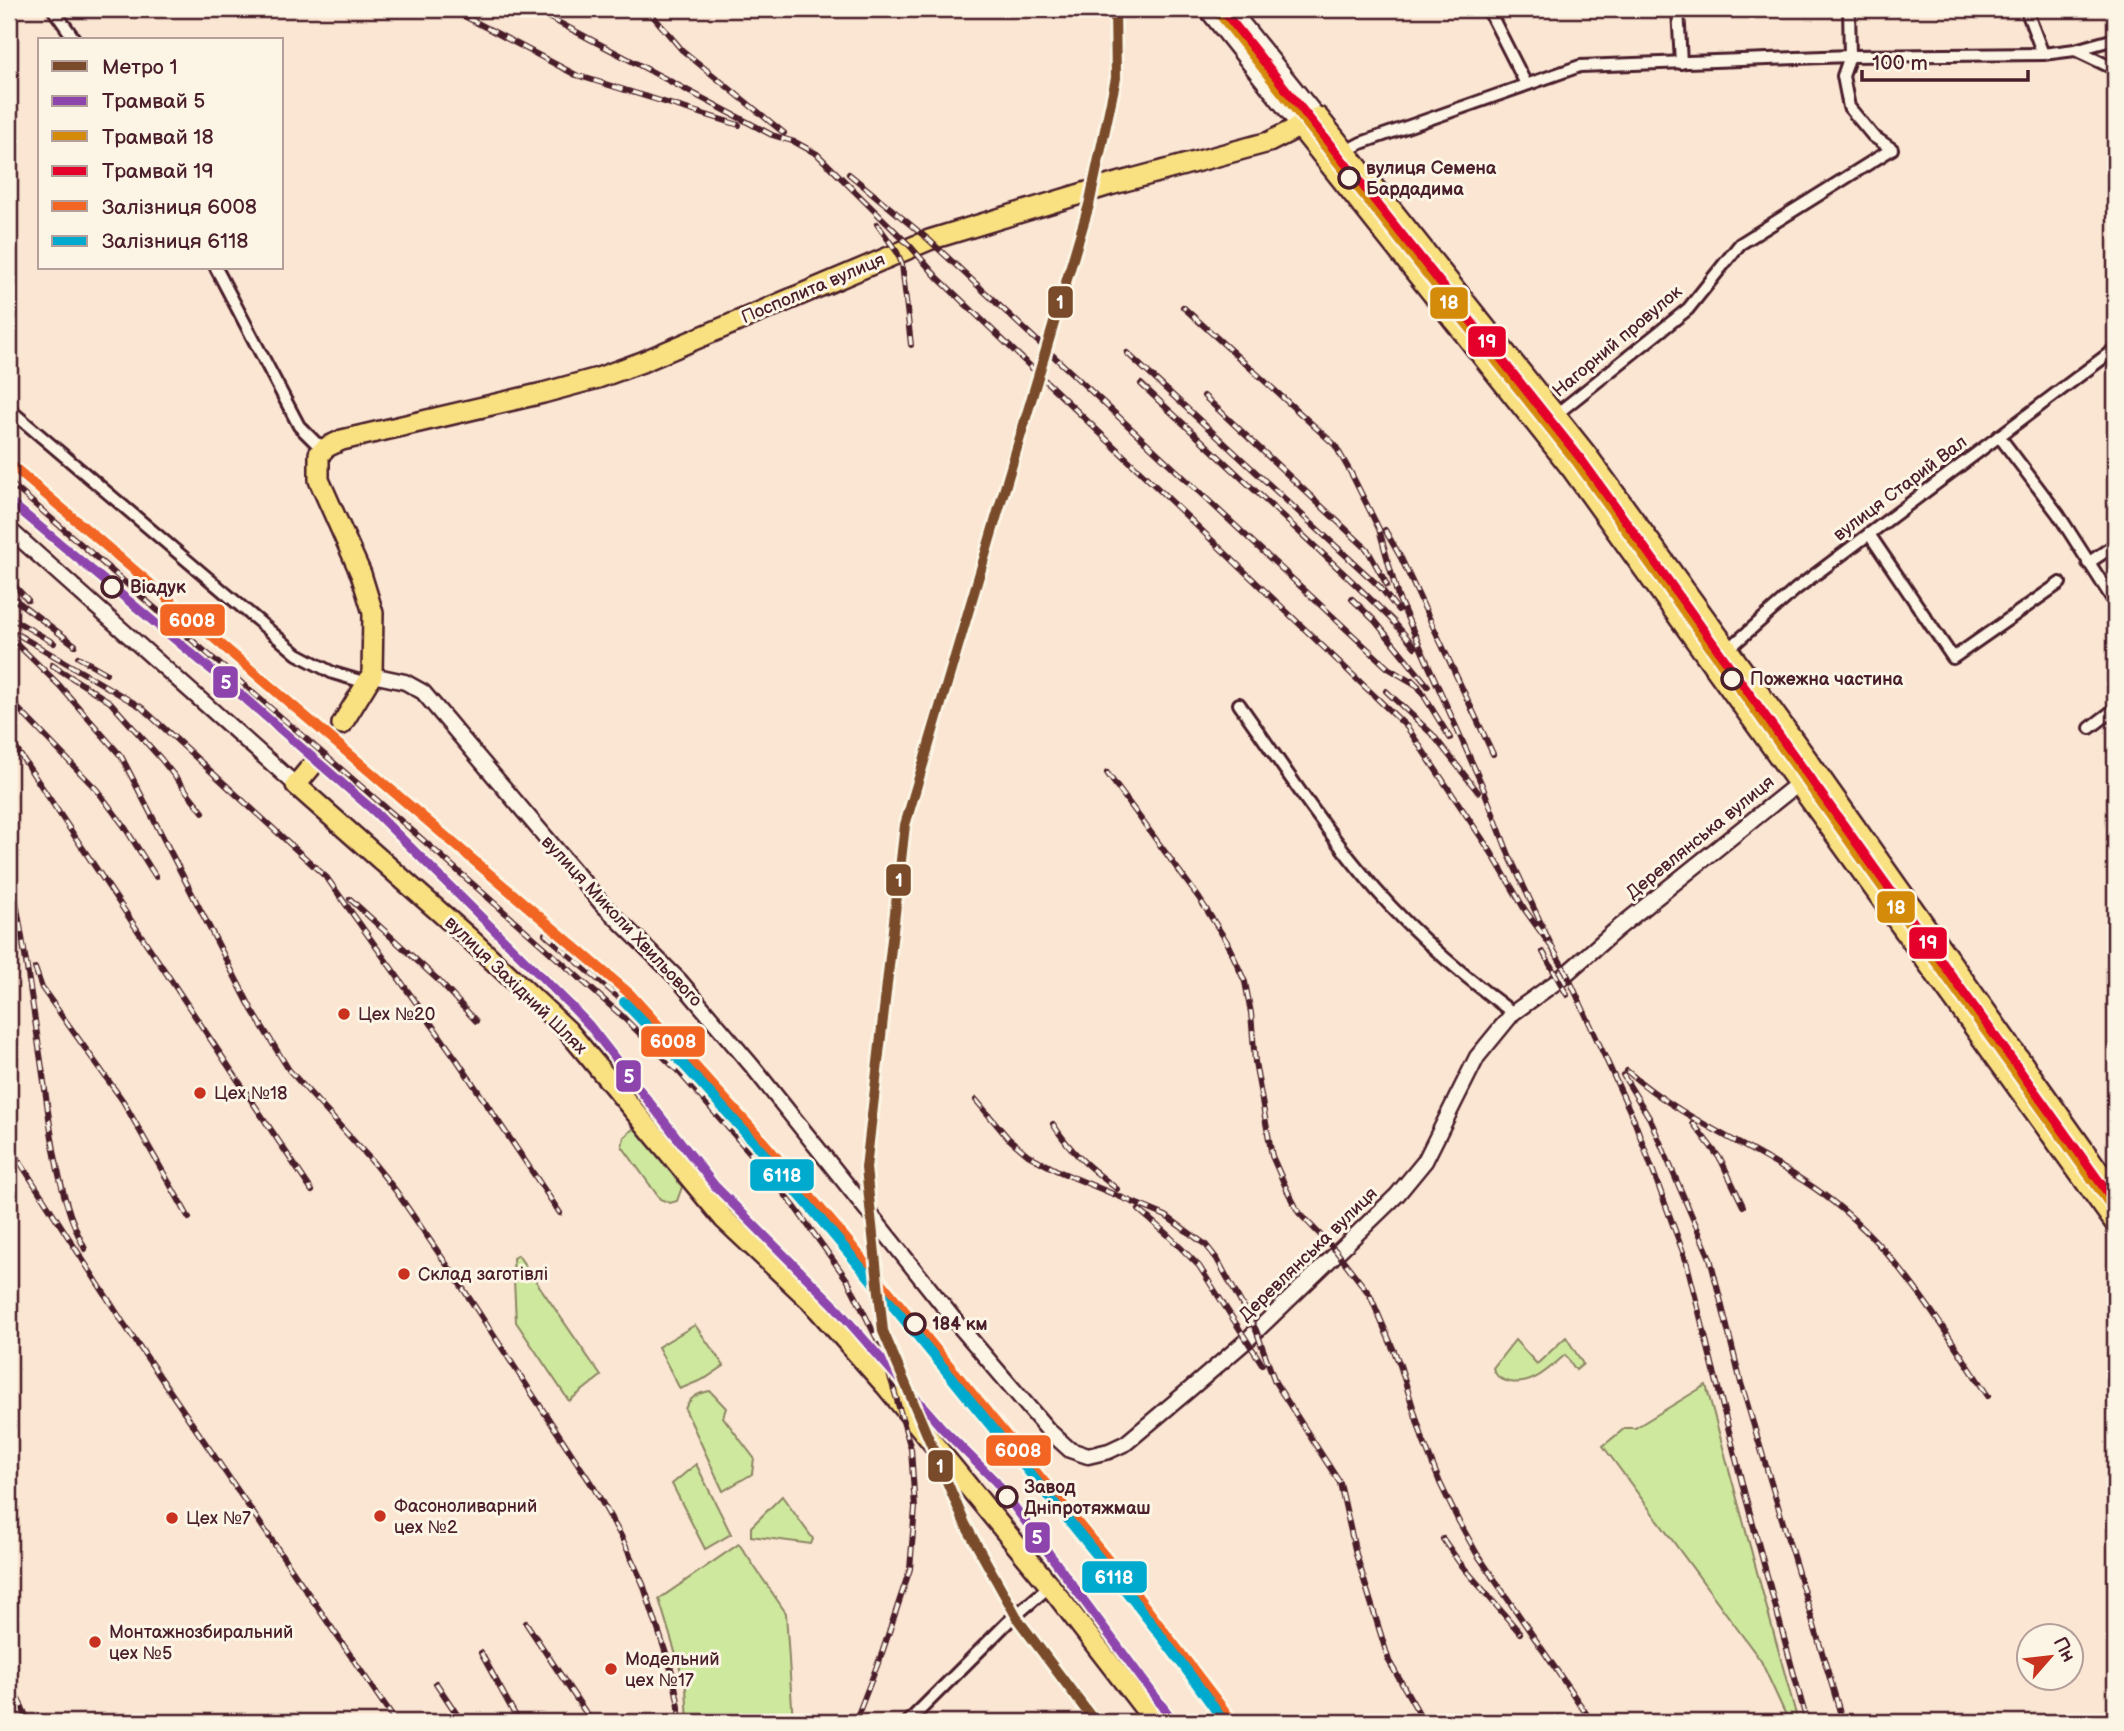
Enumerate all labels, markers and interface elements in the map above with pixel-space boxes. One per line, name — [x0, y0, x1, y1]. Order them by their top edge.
legend — [38, 38, 284, 270]
scale bar — [1862, 38, 2028, 82]
text: 100 m — [1872, 51, 1928, 76]
text: Метро 1 — [102, 55, 178, 80]
text: Трамвай 5 — [102, 89, 205, 114]
text: Трамвай 18 — [102, 125, 214, 150]
place label: вулиця Семена Бардадима — [1366, 158, 1497, 200]
text: Трамвай 19 — [102, 159, 214, 184]
marker: вулиця Семена Бардадима — [1338, 167, 1360, 189]
text: Залізниця 6008 — [102, 195, 257, 220]
text: Залізниця 6118 — [102, 229, 249, 254]
street label: Посполита вулиця — [738, 249, 888, 328]
street label: Нагорний провулок — [1548, 281, 1687, 402]
line badge: 1 — [1047, 285, 1074, 319]
line badge: 18 — [1429, 286, 1469, 320]
text: 1 — [1056, 292, 1064, 315]
text: 18 — [1439, 292, 1459, 315]
line badge: 19 — [1467, 325, 1507, 358]
text: 19 — [1477, 331, 1497, 354]
street label: вулиця Старий Вал — [1829, 431, 1971, 546]
marker: Віадук — [101, 576, 123, 598]
place label: Віадук — [130, 577, 186, 598]
line badge: 6008 — [159, 603, 226, 637]
text: 6008 — [169, 610, 215, 633]
line badge: 5 — [212, 665, 239, 699]
marker: Пожежна частина — [1721, 668, 1743, 690]
place label: Пожежна частина — [1750, 669, 1904, 690]
text: 5 — [221, 672, 232, 695]
street label: Деревлянська вулиця — [1622, 771, 1778, 903]
street label: вулиця Миколи Хвильового — [537, 832, 706, 1011]
line badge: 1 — [885, 863, 912, 897]
text: 1 — [895, 870, 903, 893]
line badge: 18 — [1876, 890, 1916, 924]
text: 18 — [1886, 897, 1906, 920]
street label: вулиця Західний Шлях — [440, 912, 591, 1059]
line badge: 19 — [1908, 926, 1948, 960]
text: 19 — [1918, 932, 1938, 955]
place label: Цех №20 — [358, 1004, 435, 1025]
marker: Цех №20 — [336, 1006, 352, 1022]
line badge: 6008 — [640, 1025, 706, 1058]
text: 6008 — [650, 1031, 696, 1054]
line badge: 5 — [615, 1059, 642, 1093]
text: 5 — [624, 1066, 635, 1089]
place label: Цех №18 — [214, 1083, 288, 1104]
marker: Цех №18 — [192, 1085, 208, 1101]
line badge: 6118 — [749, 1158, 815, 1192]
text: 6118 — [763, 1165, 801, 1188]
street label: Деревлянська вулиця — [1235, 1183, 1382, 1326]
place label: Склад заготівлі — [418, 1264, 548, 1285]
marker: Склад заготівлі — [396, 1266, 412, 1282]
marker: 184 км — [904, 1313, 926, 1335]
place label: 184 км — [932, 1314, 988, 1335]
line badge: 6008 — [985, 1434, 1052, 1467]
text: 6008 — [995, 1440, 1041, 1463]
line badge: 1 — [927, 1449, 954, 1483]
text: 1 — [936, 1456, 944, 1479]
place label: Завод Дніпротяжмаш — [1024, 1477, 1151, 1519]
marker: Завод Дніпротяжмаш — [996, 1486, 1018, 1508]
place label: Фасоноливарний цех №2 — [394, 1496, 537, 1538]
place label: Цех №7 — [186, 1508, 251, 1529]
marker: Фасоноливарний цех №2 — [372, 1508, 388, 1524]
marker: Цех №7 — [164, 1510, 180, 1526]
line badge: 5 — [1024, 1521, 1051, 1554]
text: 5 — [1032, 1527, 1043, 1550]
line badge: 6118 — [1081, 1560, 1148, 1594]
text: 6118 — [1095, 1567, 1133, 1590]
place label: Монтажнозбиральний цех №5 — [109, 1622, 293, 1664]
north arrow — [2016, 1622, 2086, 1692]
text: Пн — [2048, 1633, 2080, 1666]
marker: Монтажнозбиральний цех №5 — [87, 1634, 103, 1650]
place label: Модельний цех №17 — [625, 1649, 720, 1691]
marker: Модельний цех №17 — [603, 1661, 619, 1677]

